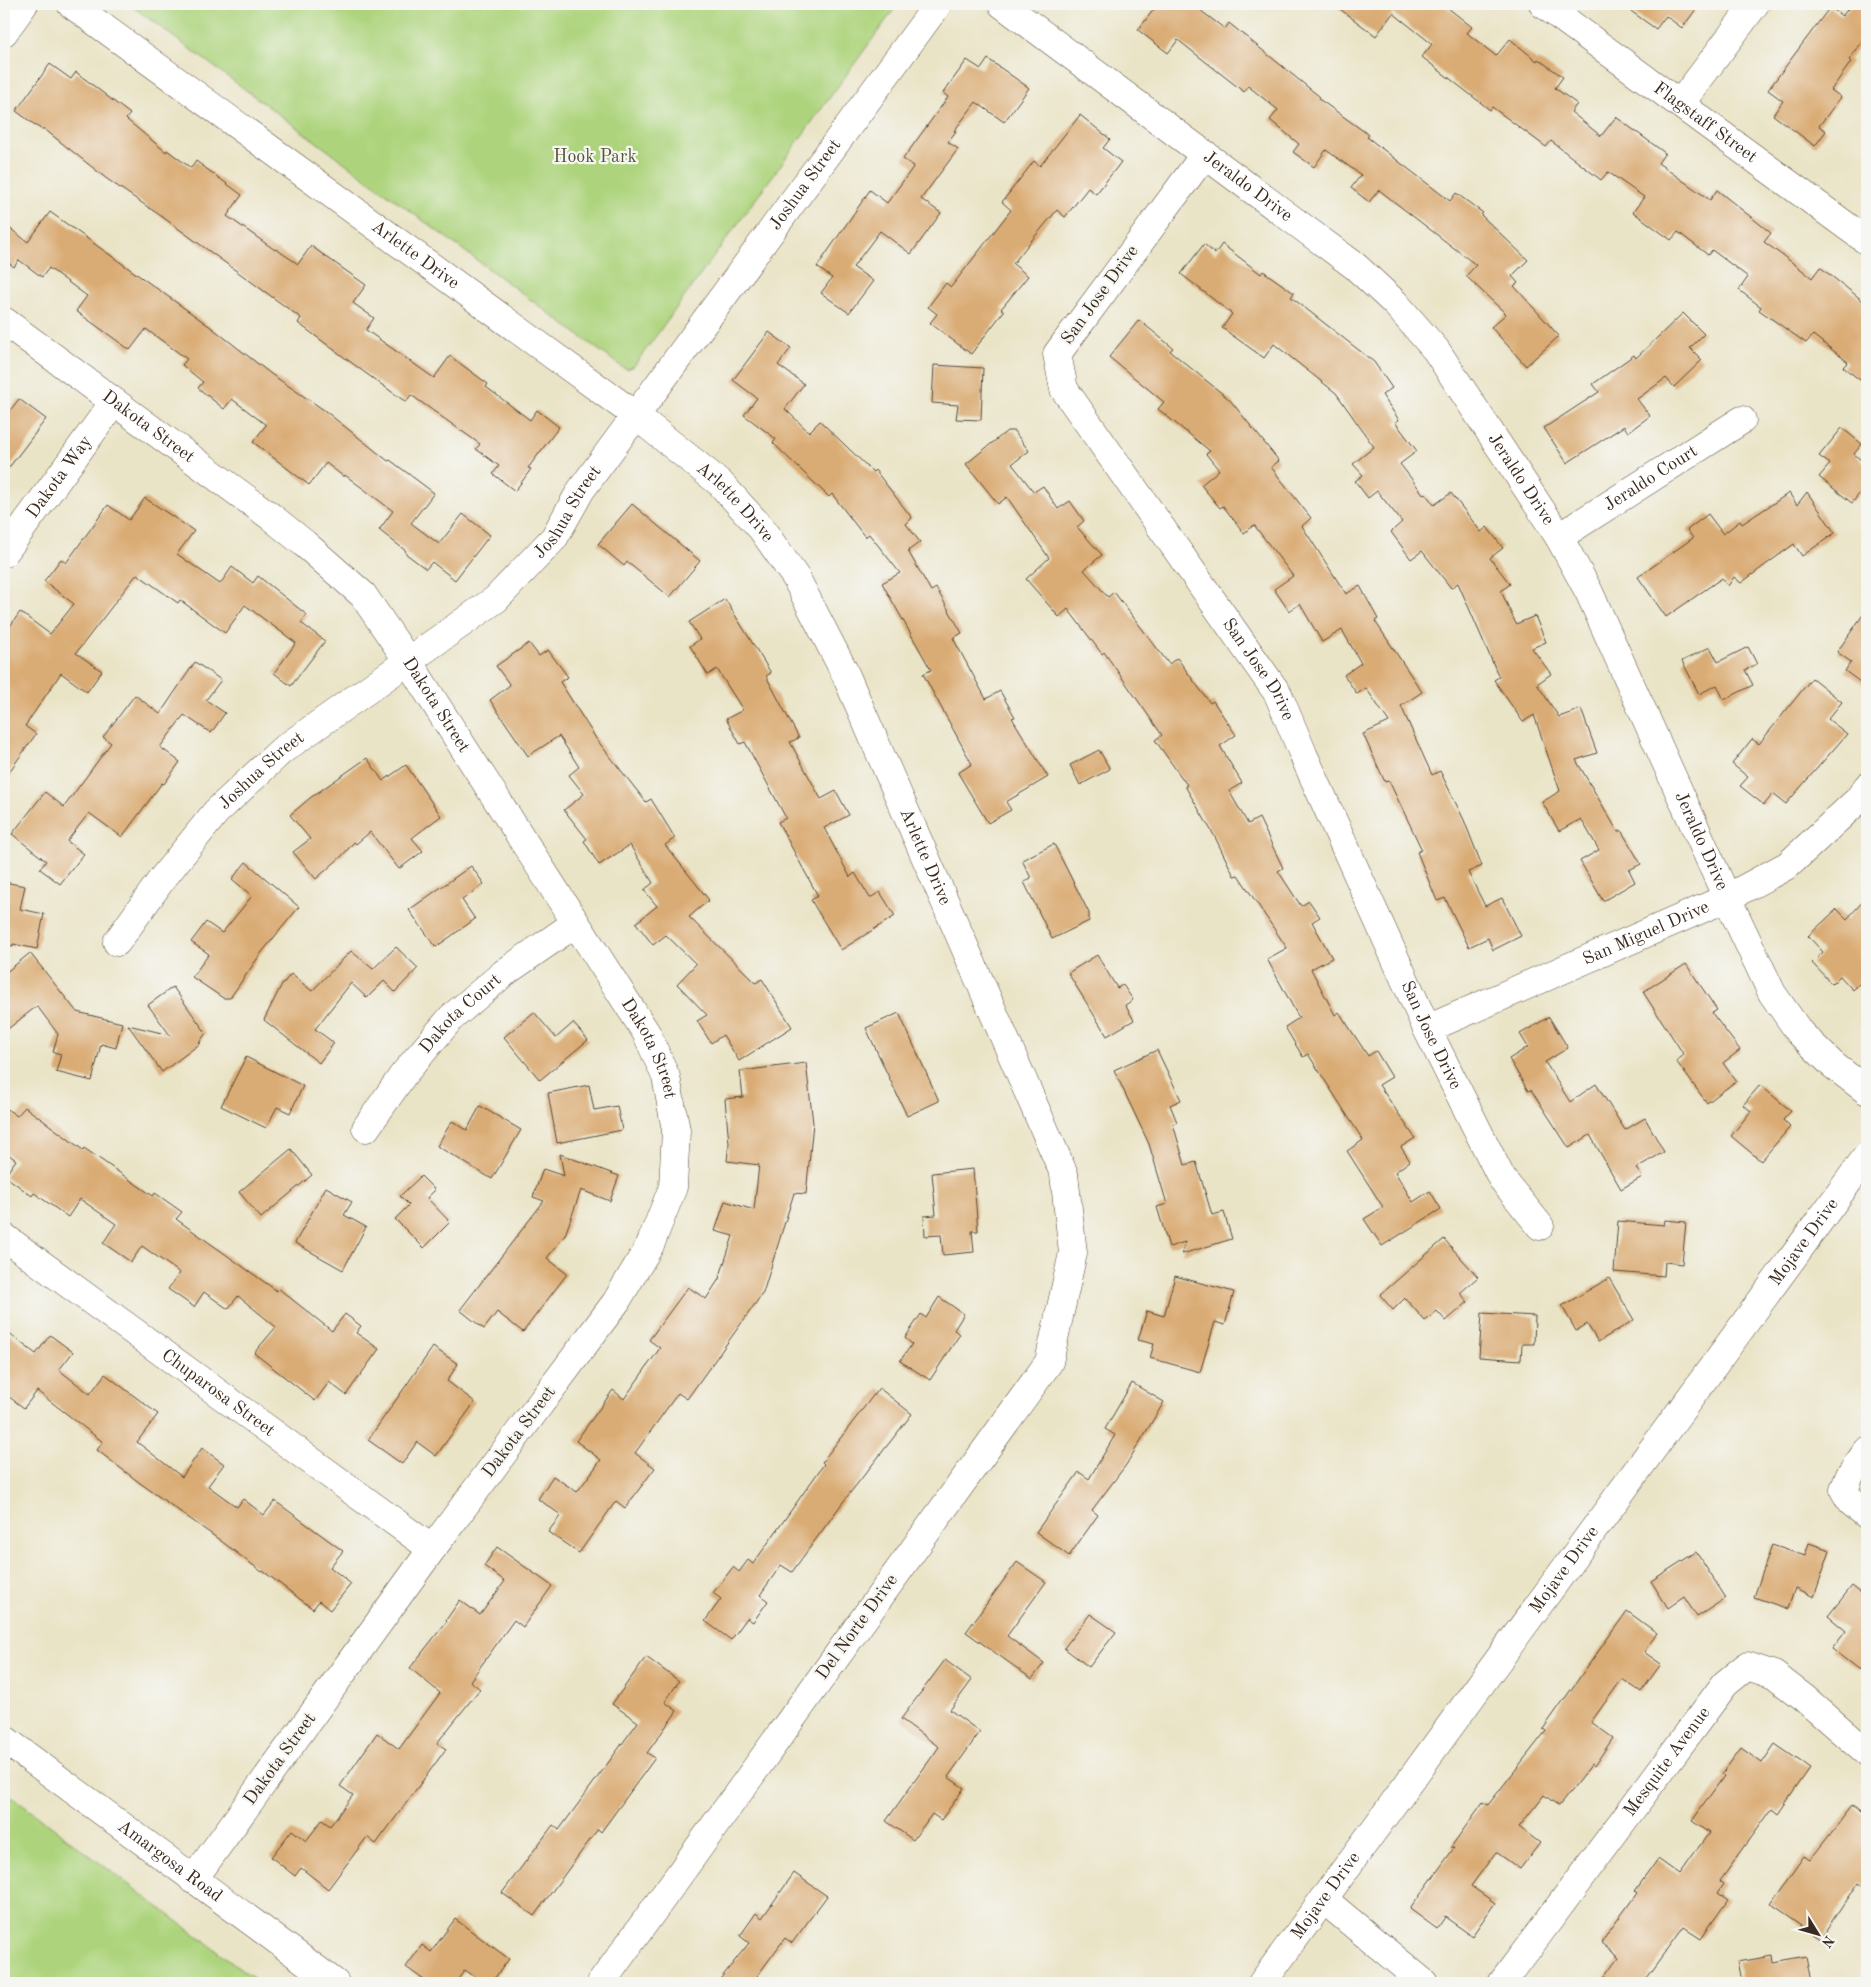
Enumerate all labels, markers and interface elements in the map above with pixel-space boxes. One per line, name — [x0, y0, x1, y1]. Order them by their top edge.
street label: Flagstaff Street — [1650, 79, 1760, 166]
street label: Joshua Street — [766, 136, 844, 233]
park label: Hook Park — [553, 148, 637, 166]
street label: Jeraldo Drive — [1200, 148, 1296, 225]
street label: Arlette Drive — [368, 217, 462, 293]
street label: San Jose Drive — [1058, 242, 1142, 348]
street label: Dakota Street — [99, 387, 198, 466]
street label: Jeraldo Drive — [1484, 430, 1558, 528]
street label: Dakota Way — [23, 432, 96, 522]
street label: Jeraldo Court — [1601, 442, 1701, 515]
street label: Arlette Drive — [693, 459, 777, 546]
street label: Joshua Street — [530, 462, 605, 562]
street label: San Jose Drive — [1219, 615, 1297, 723]
street label: Dakota Street — [399, 654, 473, 756]
street label: Joshua Street — [215, 729, 308, 813]
street label: Jeraldo Drive — [1671, 789, 1731, 893]
street label: Arlette Drive — [896, 806, 954, 908]
street label: San Miguel Drive — [1580, 898, 1712, 969]
street label: Dakota Court — [416, 971, 505, 1057]
street label: San Jose Drive — [1398, 978, 1465, 1092]
street label: Dakota Street — [618, 995, 679, 1100]
street label: Mojave Drive — [1766, 1195, 1842, 1289]
street label: Chuparosa Street — [158, 1346, 278, 1440]
street label: Dakota Street — [479, 1383, 559, 1481]
street label: Mojave Drive — [1527, 1523, 1602, 1617]
street label: Del Norte Drive — [813, 1571, 901, 1683]
street label: Mesquite Avenue — [1620, 1704, 1714, 1820]
street label: Dakota Street — [241, 1710, 319, 1808]
street label: Amargosa Road — [114, 1817, 225, 1906]
street label: Mojave Drive — [1288, 1849, 1364, 1943]
north arrow — [1794, 1910, 1844, 1960]
text: N — [1819, 1933, 1836, 1950]

